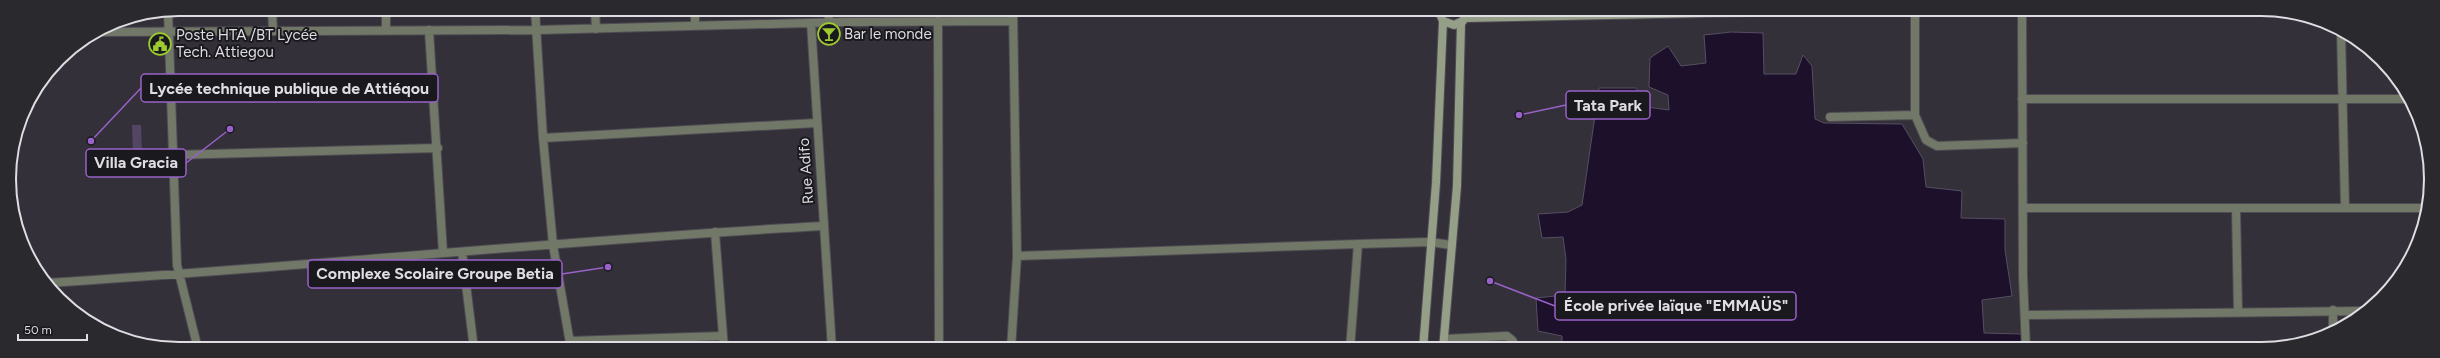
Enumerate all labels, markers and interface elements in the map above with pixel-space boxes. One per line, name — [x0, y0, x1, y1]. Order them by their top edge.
bar icon: Bar le monde — [816, 21, 842, 47]
place label: Bar le monde — [844, 25, 932, 43]
place label: Poste HTA /BT Lycée Tech. Attiegou — [176, 26, 317, 61]
public building icon: Poste HTA /BT Lycée Tech. Attiegou — [147, 31, 173, 57]
callout: Lycée technique publique de Attiéqou — [141, 74, 438, 102]
text: Lycée technique publique de Attiéqou — [149, 79, 429, 98]
callout: Tata Park — [1566, 91, 1650, 119]
text: Tata Park — [1574, 96, 1642, 115]
street label: Rue Adifo — [795, 137, 817, 205]
callout: Villa Gracia — [86, 149, 186, 177]
text: Villa Gracia — [94, 153, 178, 172]
callout: Complexe Scolaire Groupe Betia — [308, 260, 562, 288]
text: Complexe Scolaire Groupe Betia — [316, 264, 554, 283]
callout: École privée laïque "EMMAÜS" — [1555, 292, 1796, 320]
text: École privée laïque "EMMAÜS" — [1564, 296, 1788, 315]
scale bar — [18, 316, 87, 342]
text: 50 m — [24, 323, 52, 337]

